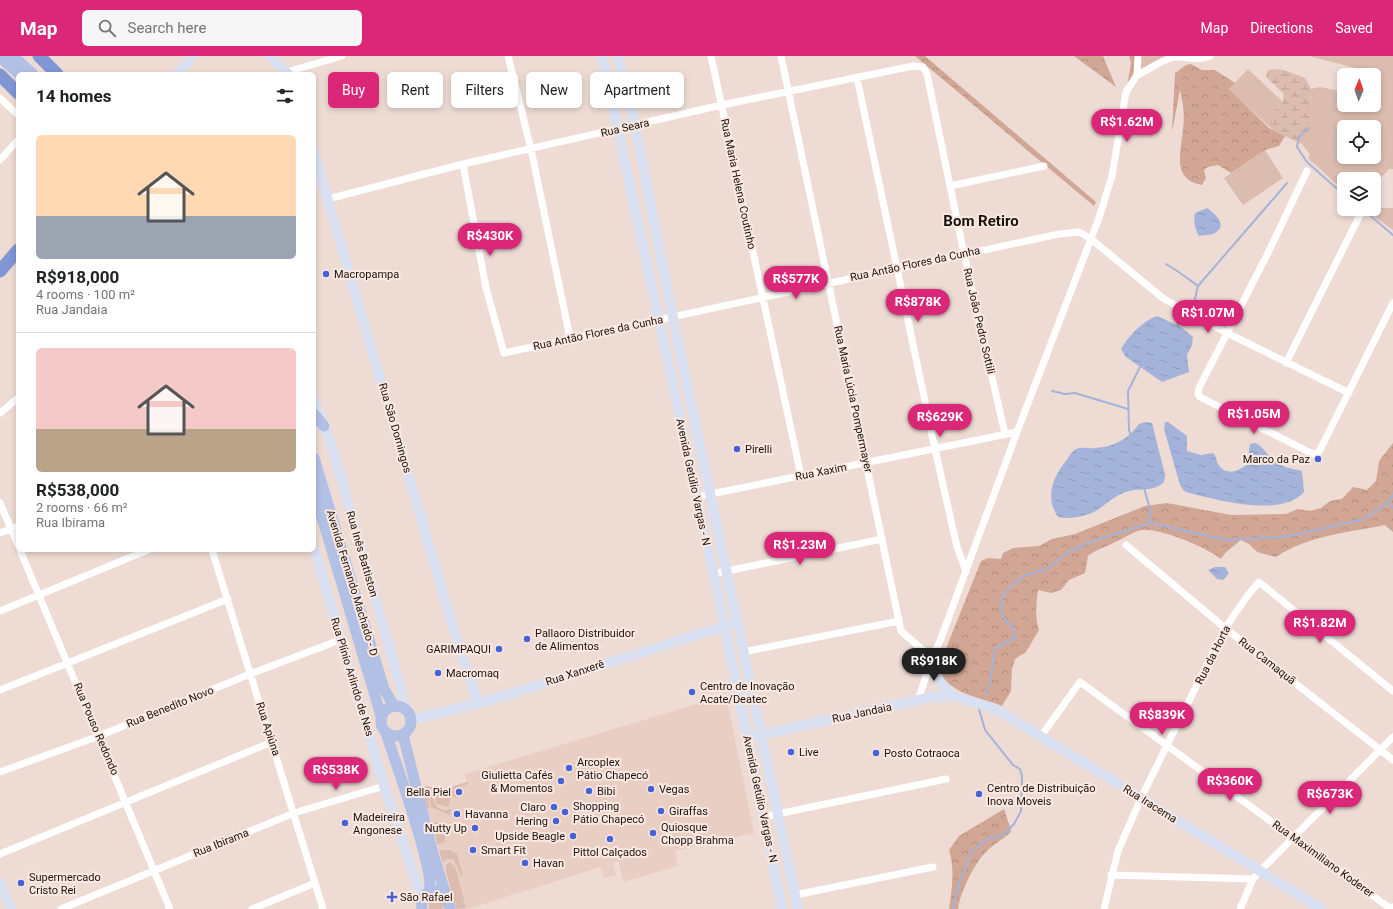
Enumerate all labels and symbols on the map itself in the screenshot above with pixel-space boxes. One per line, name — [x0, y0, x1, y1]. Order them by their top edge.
north arrow — [1337, 68, 1381, 112]
pin: R$1.62M — [1090, 109, 1164, 143]
street label: Rua Seara — [599, 116, 651, 140]
street label: Rua Maria Helena Coutinho — [718, 117, 758, 251]
district label: Bom Retiro — [943, 212, 1019, 230]
pin: R$430K — [457, 223, 523, 257]
street label: Rua Antão Flores da Cunha — [849, 244, 981, 284]
pin: R$577K — [763, 266, 829, 300]
street label: Rua João Pedro Sottili — [960, 267, 998, 375]
place label: Macropampa — [334, 268, 399, 281]
marker: Macropampa — [321, 269, 331, 279]
pin: R$878K — [885, 289, 951, 323]
pin: R$1.07M — [1171, 300, 1245, 334]
street label: Rua Antão Flores da Cunha — [532, 313, 664, 353]
street label: Rua Maria Lúcia Pompermayer — [831, 324, 875, 474]
street label: Rua São Domingos — [376, 381, 414, 475]
pin: R$1.05M — [1217, 401, 1291, 435]
pin: R$629K — [907, 404, 973, 438]
street label: Avenida Getúlio Vargas - N — [673, 417, 713, 547]
place label: Pirelli — [745, 443, 772, 456]
marker: Pirelli — [732, 444, 742, 454]
place label: Marco da Paz — [1243, 453, 1311, 466]
marker: Marco da Paz — [1313, 454, 1323, 464]
street label: Rua Xaxim — [794, 461, 848, 483]
street label: Avenida Fernando Machado - D — [324, 508, 380, 658]
street label: Rua Inês Battiston — [343, 509, 381, 599]
pin: R$1.23M — [763, 532, 837, 566]
pin: R$1.82M — [1283, 610, 1357, 644]
street label: Rua Plínio Arlindo de Nes — [328, 616, 376, 738]
street label: Rua da Horta — [1193, 623, 1233, 687]
place label: Pallaoro Distribuidor de Alimentos — [535, 627, 635, 653]
marker: Pallaoro Distribuidor de Alimentos — [522, 634, 532, 644]
street label: Rua Camaquã — [1236, 635, 1298, 687]
place label: GARIMPAQUI — [426, 643, 491, 656]
marker: GARIMPAQUI — [494, 644, 504, 654]
pin: R$918K — [901, 648, 967, 682]
street label: Rua Xanxerê — [544, 657, 606, 689]
place label: Macromaq — [446, 667, 499, 680]
marker: Macromaq — [433, 668, 443, 678]
place label: Centro de Inovação Acate/Deatec — [700, 680, 795, 706]
street label: Rua Pouso Redondo — [71, 681, 121, 777]
street label: Rua Benedito Novo — [124, 684, 216, 730]
marker: Centro de Inovação Acate/Deatec — [687, 687, 697, 697]
street label: Rua Apiúna — [253, 700, 283, 758]
street label: Rua Jandaia — [831, 700, 893, 726]
pin: R$839K — [1129, 702, 1195, 736]
street label: Avenida Getúlio Vargas - N — [740, 734, 780, 864]
place label: Live — [799, 746, 819, 759]
marker: Live — [786, 747, 796, 757]
place label: Posto Cotraoca — [884, 747, 960, 760]
marker: Posto Cotraoca — [871, 748, 881, 758]
place label: Arcoplex Pátio Chapecó — [577, 756, 648, 782]
pin: R$538K — [303, 757, 369, 791]
marker: Arcoplex Pátio Chapecó — [564, 763, 574, 773]
pin: R$360K — [1197, 768, 1263, 802]
place label: Giulietta Cafés & Momentos — [481, 769, 553, 795]
marker: Giulietta Cafés & Momentos — [556, 776, 566, 786]
pin: R$673K — [1297, 781, 1363, 815]
place label: Centro de Distribuição Inova Moveis — [987, 782, 1096, 808]
street label: Rua Iracema — [1121, 782, 1179, 826]
place label: Vegas — [659, 783, 690, 796]
marker: Vegas — [646, 784, 656, 794]
place label: Bibi — [597, 785, 615, 798]
place label: Bella Piel — [406, 786, 451, 799]
marker: Bibi — [584, 786, 594, 796]
marker: Bella Piel — [454, 787, 464, 797]
marker: Centro de Distribuição Inova Moveis — [974, 789, 984, 799]
place label: Shopping Pátio Chapecó — [573, 800, 644, 826]
place label: Claro — [520, 801, 546, 814]
marker: Claro — [549, 802, 559, 812]
place label: Giraffas — [669, 805, 708, 818]
marker: Giraffas — [656, 806, 666, 816]
marker: Shopping Pátio Chapecó — [560, 807, 570, 817]
place label: Havanna — [465, 808, 508, 821]
marker: Havanna — [452, 809, 462, 819]
place label: Madeireira Angonese — [353, 811, 405, 837]
place label: Hering — [516, 815, 548, 828]
marker: Hering — [551, 816, 561, 826]
marker: Madeireira Angonese — [340, 818, 350, 828]
street label: Rua Maximiliano Koderer — [1270, 818, 1376, 900]
place label: Quiosque Chopp Brahma — [661, 821, 734, 847]
place label: Nutty Up — [425, 822, 467, 835]
marker: Nutty Up — [470, 823, 480, 833]
street label: Rua Ibirama — [191, 826, 251, 860]
marker: Quiosque Chopp Brahma — [648, 828, 658, 838]
place label: Upside Beagle — [495, 830, 565, 843]
marker: Upside Beagle — [568, 831, 578, 841]
marker: Pittol Calçados — [605, 834, 615, 844]
place label: Smart Fit — [481, 844, 526, 857]
marker: Smart Fit — [468, 845, 478, 855]
place label: Pittol Calçados — [573, 846, 647, 859]
place label: Havan — [533, 857, 564, 870]
marker: Havan — [520, 858, 530, 868]
place label: Supermercado Cristo Rei — [29, 871, 101, 897]
marker: Supermercado Cristo Rei — [16, 878, 26, 888]
place label: São Rafael — [400, 891, 453, 904]
marker: São Rafael — [387, 892, 397, 902]

